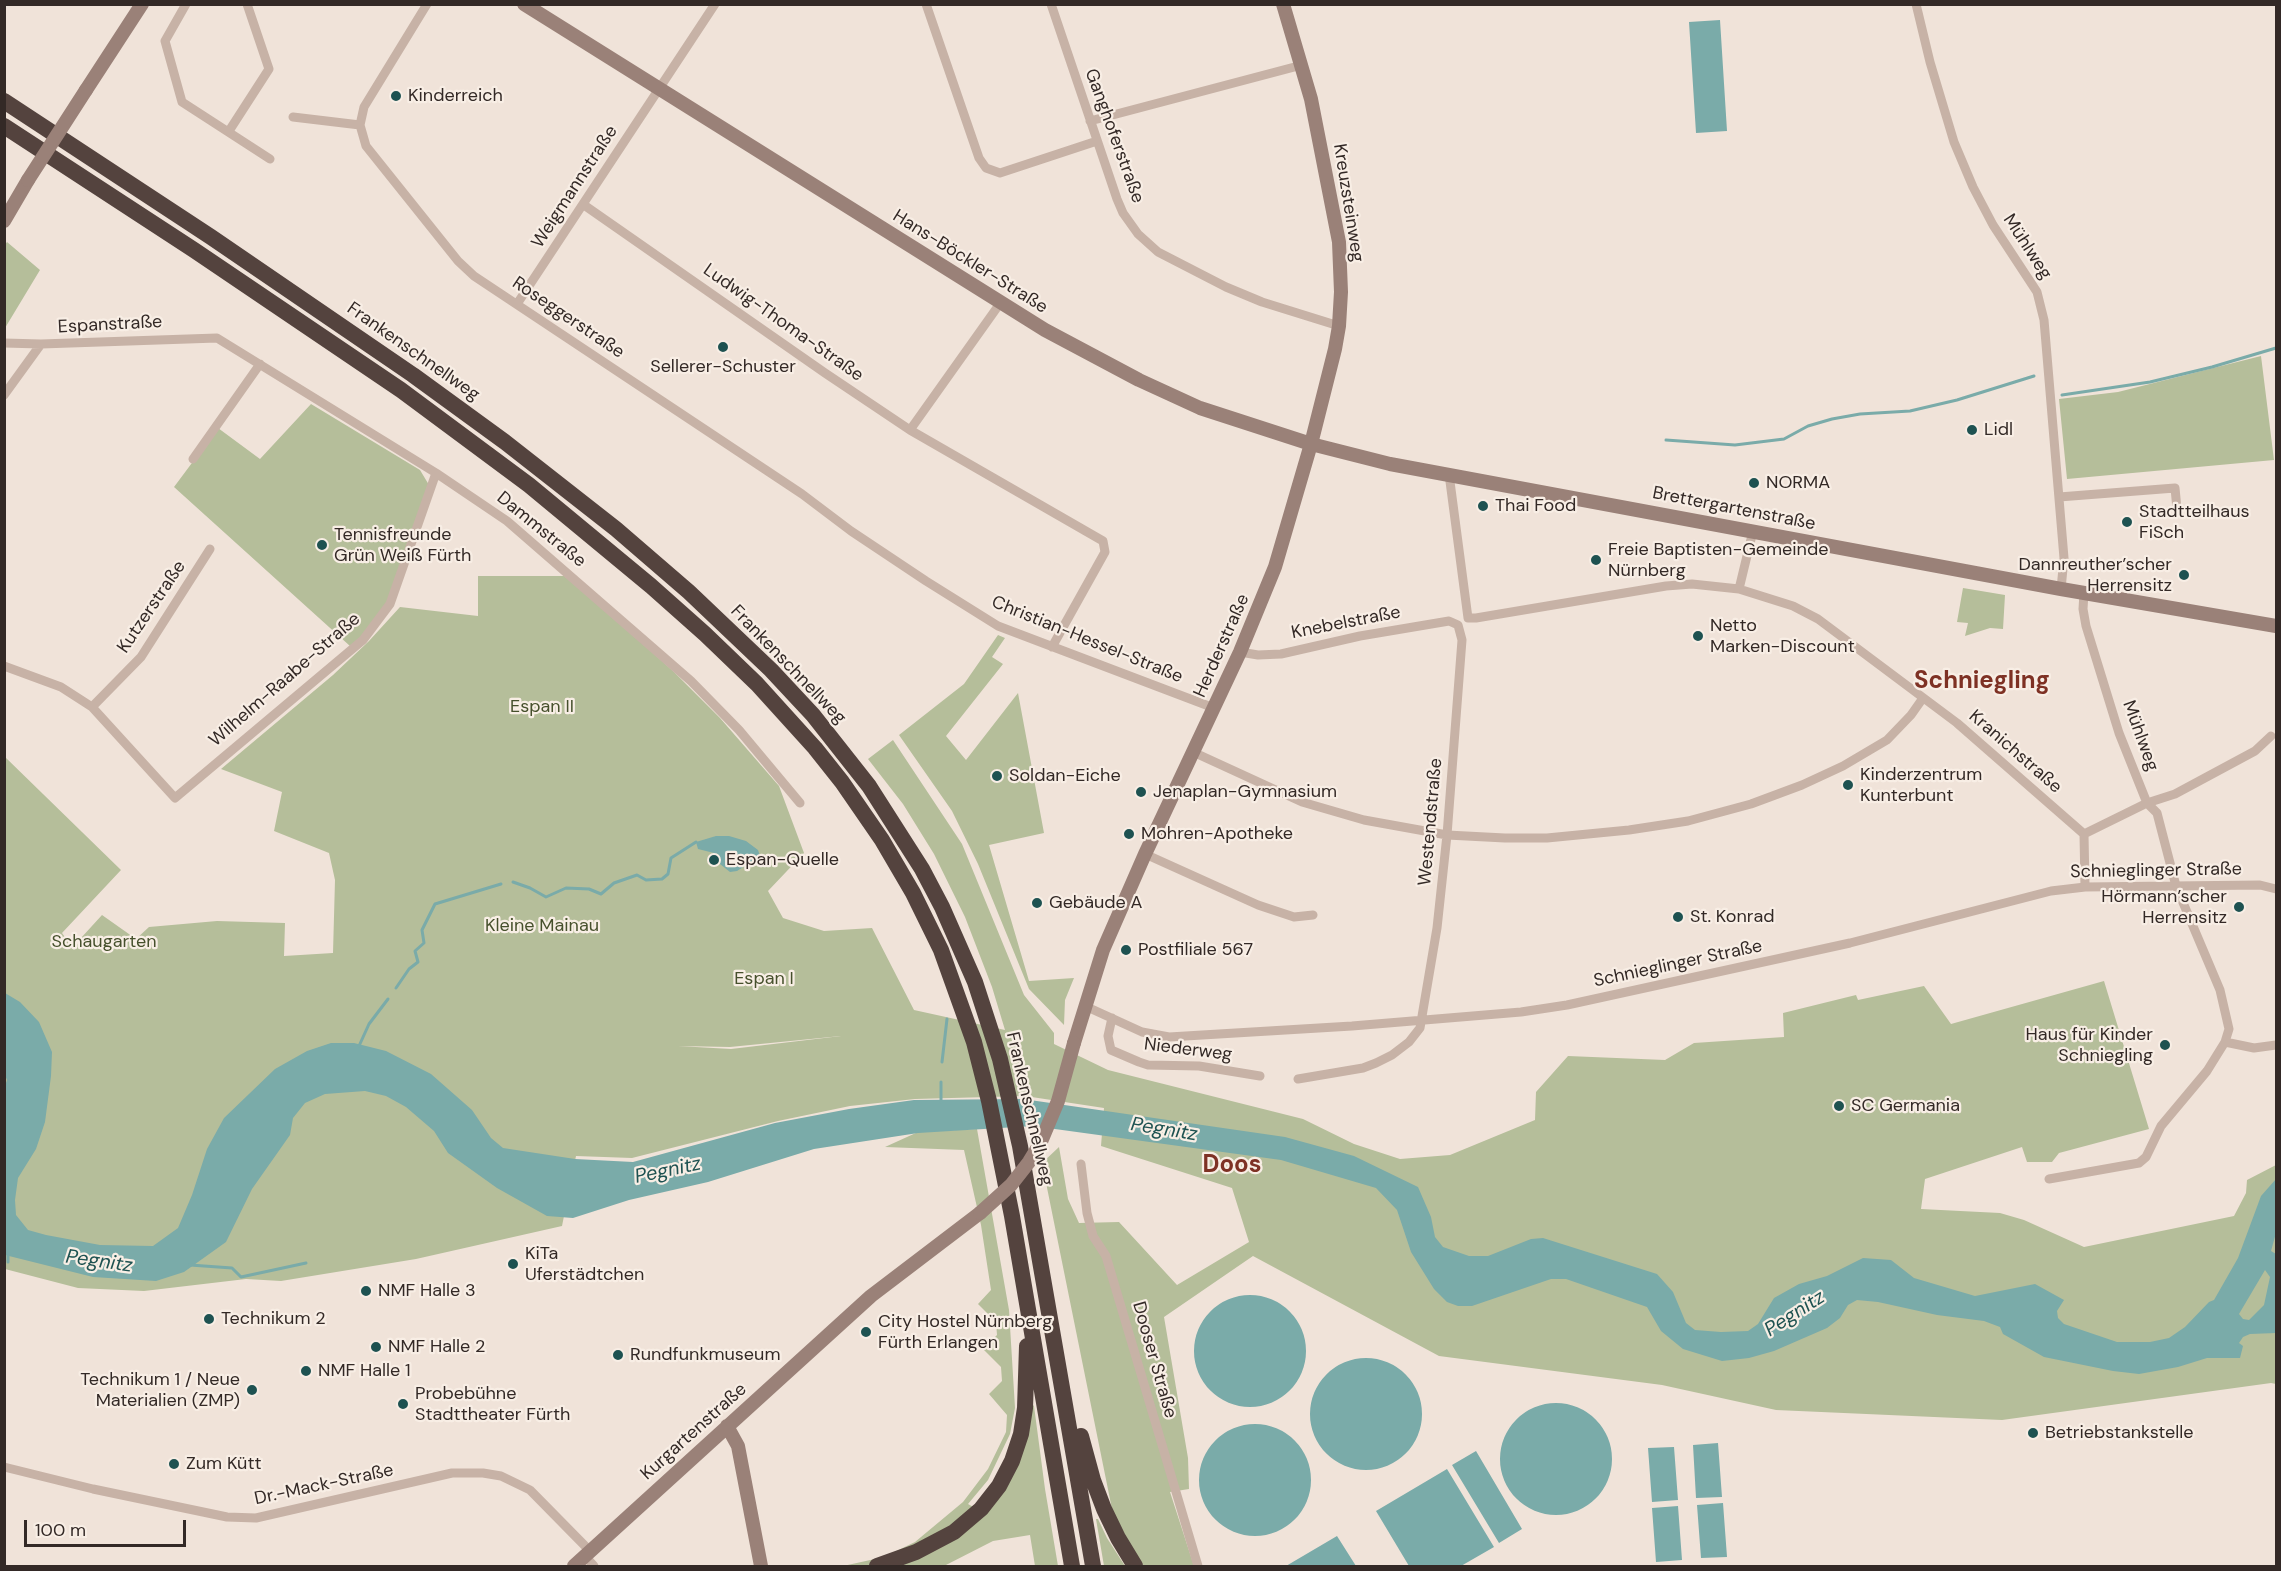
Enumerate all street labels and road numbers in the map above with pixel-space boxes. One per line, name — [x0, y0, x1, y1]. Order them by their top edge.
street label: Ganghoferstraße — [1080, 66, 1148, 206]
street label: Weigmannstraße — [527, 122, 623, 252]
street label: Kreuzsteinweg — [1328, 142, 1368, 264]
street label: Hans-Böckler-Straße — [889, 206, 1051, 318]
street label: Mühlweg — [1998, 210, 2056, 284]
street label: Ludwig-Thoma-Straße — [699, 260, 867, 386]
street label: Roseggerstraße — [508, 273, 628, 363]
street label: Frankenschnellweg — [342, 298, 484, 406]
street label: Espanstraße — [57, 311, 163, 339]
street label: Brettergartenstraße — [1651, 483, 1817, 535]
street label: Dammstraße — [492, 488, 590, 572]
street label: Kutzerstraße — [113, 557, 191, 657]
street label: Herderstraße — [1190, 591, 1254, 701]
street label: Christian-Hessel-Straße — [988, 592, 1186, 688]
street label: Frankenschnellweg — [726, 601, 850, 729]
street label: Knebelstraße — [1290, 602, 1402, 644]
street label: Wilhelm-Raabe-Straße — [205, 608, 365, 752]
street label: Mühlweg — [2117, 698, 2163, 774]
street label: Kranichstraße — [1964, 706, 2066, 798]
street label: Westendstraße — [1415, 757, 1447, 887]
street label: Schnieglinger Straße — [2070, 859, 2242, 883]
street label: Schnieglinger Straße — [1592, 936, 1764, 992]
street label: Frankenschnellweg — [1001, 1030, 1057, 1188]
street label: Niederweg — [1143, 1034, 1233, 1066]
street label: Dooser Straße — [1127, 1299, 1181, 1421]
street label: Kurgartenstraße — [637, 1379, 751, 1485]
street label: Dr.-Mack-Straße — [253, 1460, 395, 1510]

